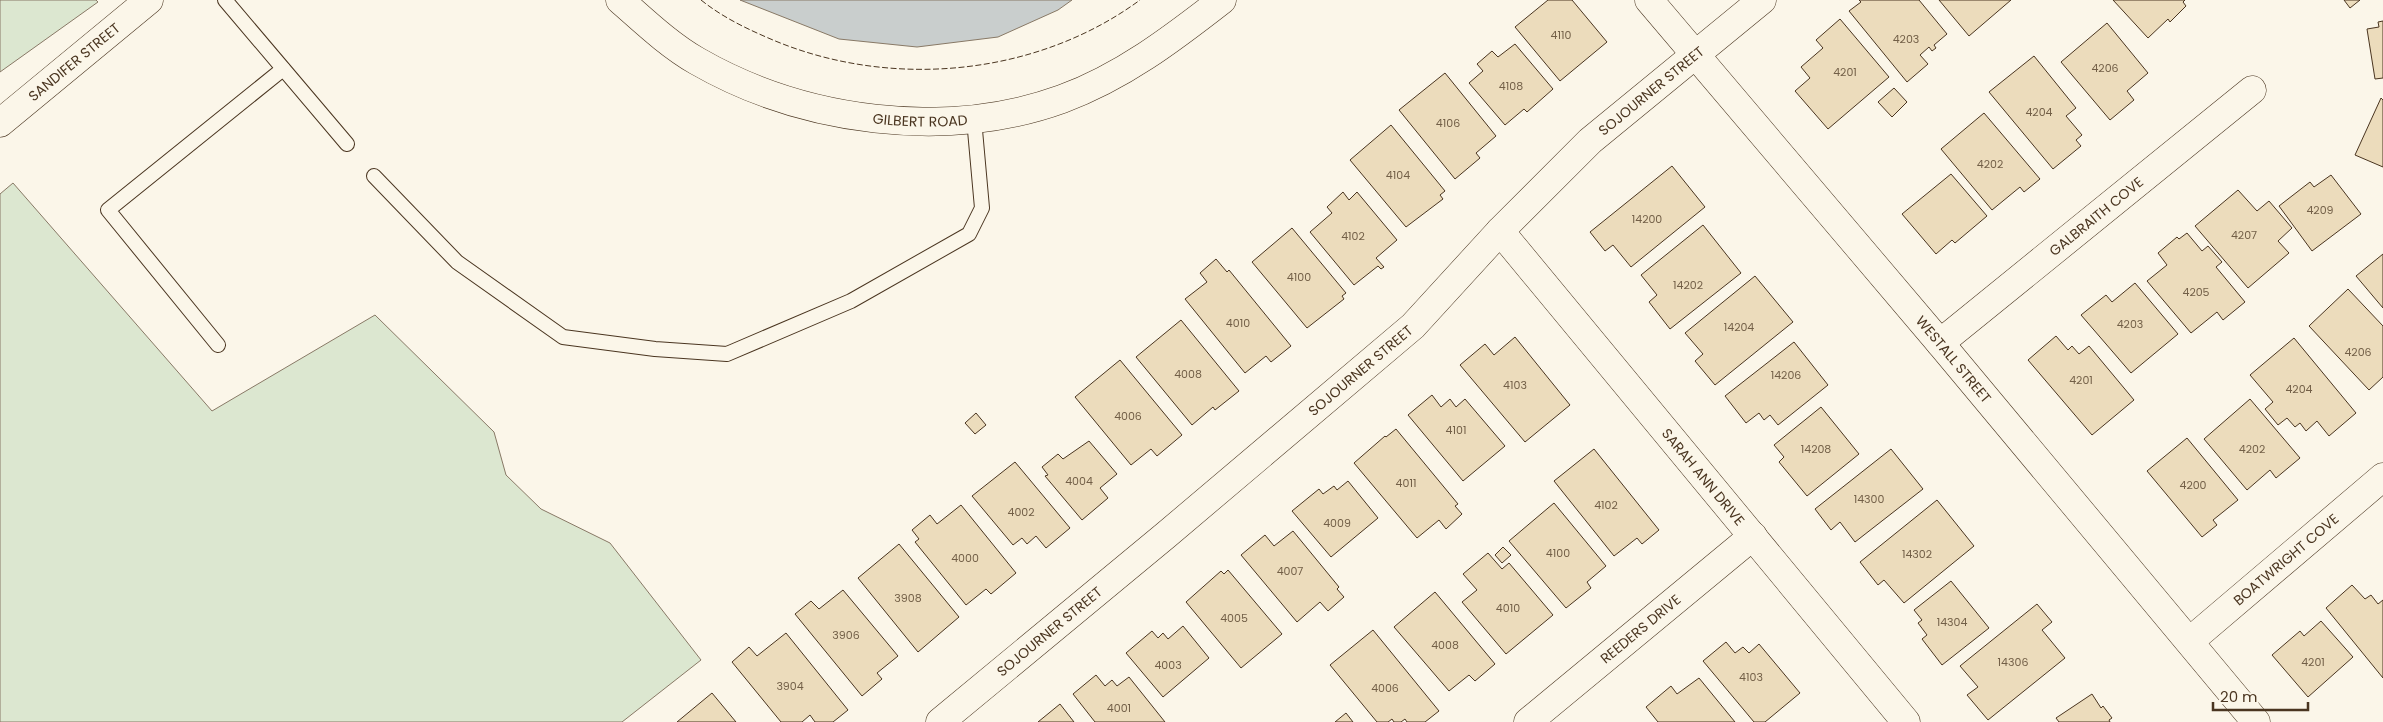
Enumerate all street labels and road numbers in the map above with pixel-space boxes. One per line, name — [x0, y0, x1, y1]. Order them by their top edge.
street label: SANDIFER STREET — [24, 18, 125, 106]
street label: SOJOURNER STREET — [1594, 41, 1709, 140]
street label: GILBERT ROAD — [872, 108, 968, 132]
street label: GALBRAITH COVE — [2045, 172, 2147, 261]
street label: WESTALL STREET — [1911, 311, 1996, 408]
street label: SOJOURNER STREET — [1304, 320, 1417, 421]
street label: SARAH ANN DRIVE — [1657, 424, 1749, 530]
street label: BOATWRIGHT COVE — [2229, 509, 2343, 610]
street label: SOJOURNER STREET — [992, 582, 1107, 681]
street label: REEDERS DRIVE — [1596, 590, 1685, 668]

